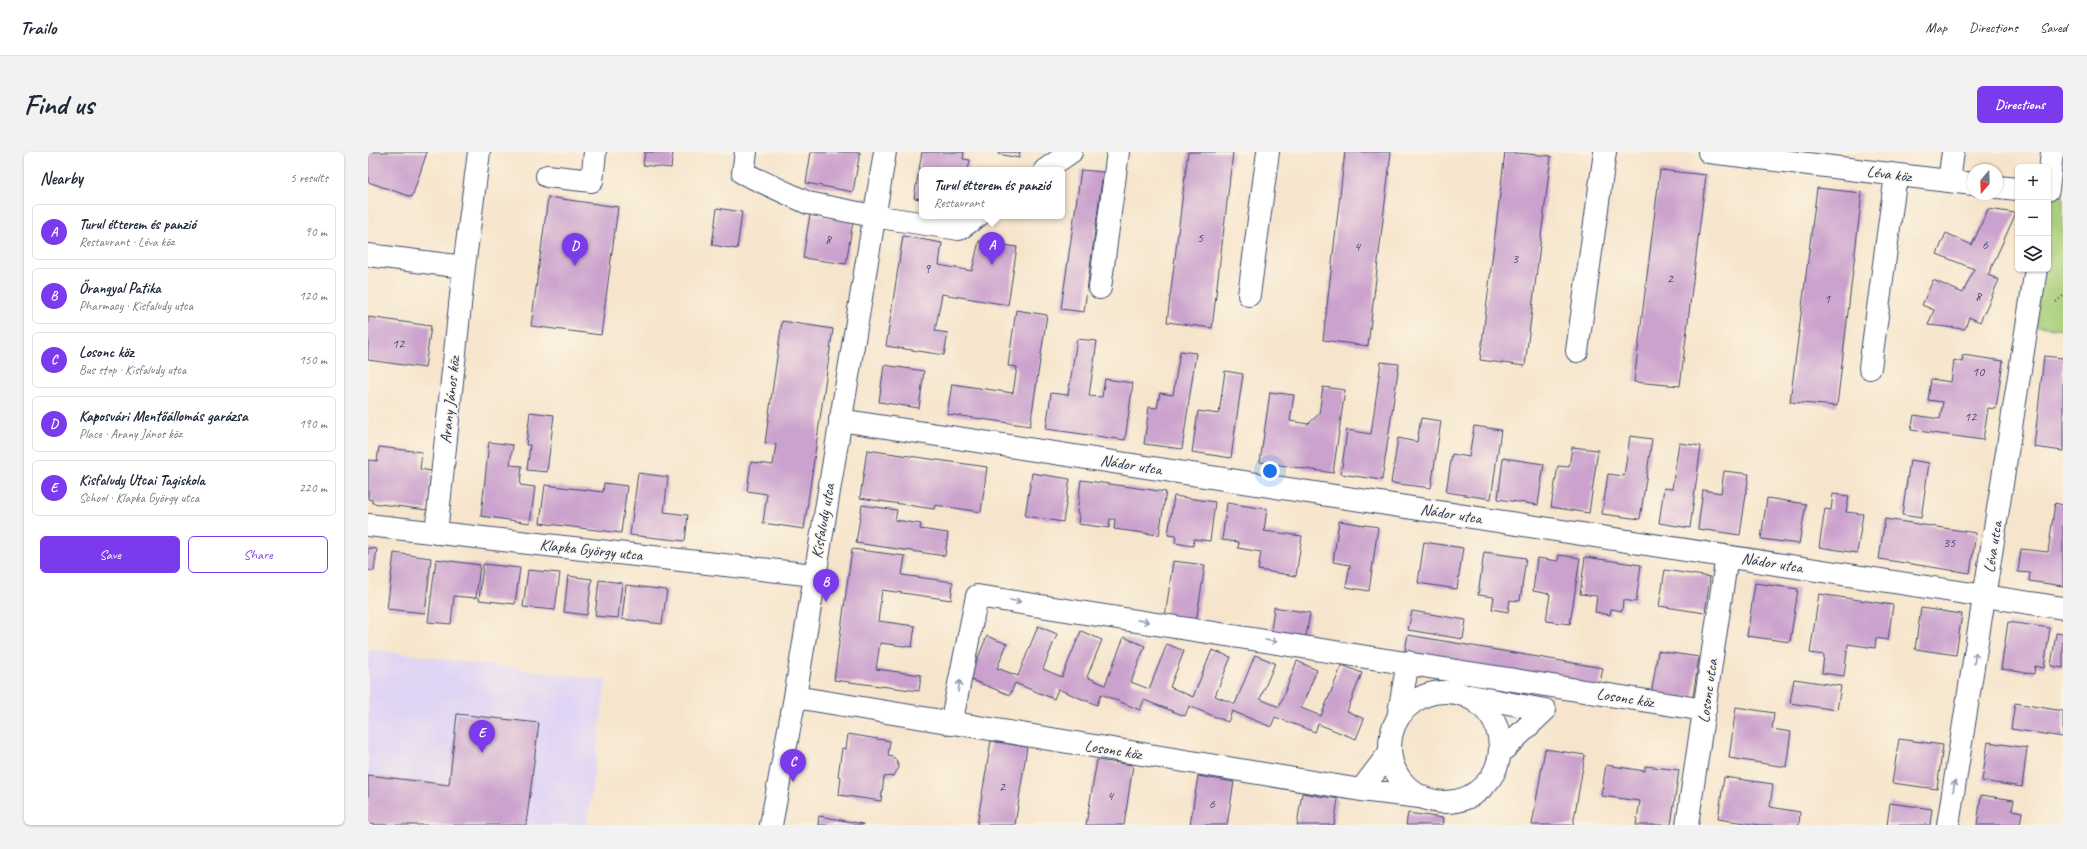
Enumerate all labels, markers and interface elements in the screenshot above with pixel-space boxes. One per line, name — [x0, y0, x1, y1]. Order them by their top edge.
text: Trailo — [20, 16, 56, 40]
text: Map — [1926, 19, 1947, 36]
text: Directions — [1969, 19, 2018, 36]
text: Saved — [2040, 19, 2067, 36]
button: Directions — [1977, 86, 2063, 123]
text: Find us — [24, 87, 94, 122]
street label: Léva köz — [1866, 161, 1914, 187]
north arrow — [1967, 164, 2003, 200]
map controls — [2015, 164, 2051, 272]
button: + — [2015, 164, 2051, 200]
popup — [919, 167, 1065, 219]
text: Nearby — [40, 168, 83, 189]
text: 5 results — [290, 170, 328, 186]
text: Turul étterem és panzió — [934, 176, 1050, 195]
text: Restaurant — [934, 195, 984, 211]
button: − — [2015, 200, 2051, 236]
text: Turul étterem és panzió — [79, 215, 196, 234]
text: A — [51, 224, 57, 240]
text: 90 m — [305, 224, 327, 240]
house number: 5 — [1197, 229, 1204, 246]
house number: 8 — [825, 231, 833, 248]
pin: A — [979, 232, 1005, 265]
pin: D — [562, 233, 588, 266]
text: Restaurant · Léva köz — [79, 234, 174, 250]
house number: 6 — [1982, 236, 1989, 253]
button: layers — [2015, 236, 2051, 272]
house number: 4 — [1354, 238, 1362, 255]
house number: 3 — [1512, 250, 1520, 267]
house number: 9 — [924, 260, 932, 277]
house number: 2 — [1667, 270, 1675, 287]
text: Őrangyal Patika — [79, 279, 161, 298]
text: B — [51, 288, 57, 304]
text: 120 m — [299, 288, 327, 304]
house number: 8 — [1975, 288, 1983, 305]
house number: 1 — [1824, 290, 1831, 307]
text: Pharmacy · Kisfaludy utca — [79, 298, 193, 314]
house number: 12 — [392, 335, 406, 352]
text: Losonc köz — [79, 343, 133, 362]
text: C — [51, 352, 57, 368]
text: 150 m — [299, 352, 327, 368]
street label: Arany János köz — [435, 353, 465, 445]
text: Bus stop · Kisfaludy utca — [79, 362, 186, 378]
house number: 10 — [1972, 363, 1986, 380]
text: Kaposvári Mentőállomás garázsa — [79, 407, 248, 426]
house number: 12 — [1964, 408, 1978, 425]
text: D — [50, 416, 58, 432]
text: 190 m — [299, 416, 327, 432]
text: Place · Arany János köz — [79, 426, 182, 442]
street label: Nádor utca — [1099, 450, 1164, 480]
your location — [1260, 461, 1280, 481]
text: Kisfaludy Utcai Tagiskola — [79, 471, 205, 490]
text: E — [51, 480, 57, 496]
text: 220 m — [299, 480, 327, 496]
street label: Kisfaludy utca — [807, 481, 840, 560]
text: School · Klapka György utca — [79, 490, 199, 506]
street label: Nádor utca — [1419, 499, 1484, 529]
street label: Léva utca — [1979, 518, 2007, 574]
house number: 35 — [1943, 534, 1956, 551]
street label: Klapka György utca — [539, 535, 645, 565]
button: Save — [40, 536, 180, 573]
button: Share — [188, 536, 328, 573]
street label: Nádor utca — [1740, 548, 1805, 578]
pin: B — [813, 569, 839, 602]
one-way arrow — [1008, 597, 1021, 605]
one-way arrow — [1136, 617, 1149, 625]
one-way arrow — [1265, 637, 1278, 645]
one-way arrow — [1971, 652, 1979, 665]
street label: Losonc utca — [1694, 657, 1723, 724]
one-way arrow — [955, 679, 963, 692]
street label: Losonc köz — [1595, 684, 1657, 713]
pin: E — [469, 720, 495, 753]
street label: Losonc köz — [1083, 736, 1145, 765]
pin: C — [780, 749, 806, 782]
house number: 2 — [999, 778, 1007, 795]
one-way arrow — [1951, 780, 1959, 793]
house number: 4 — [1107, 787, 1115, 804]
house number: 6 — [1209, 795, 1216, 812]

